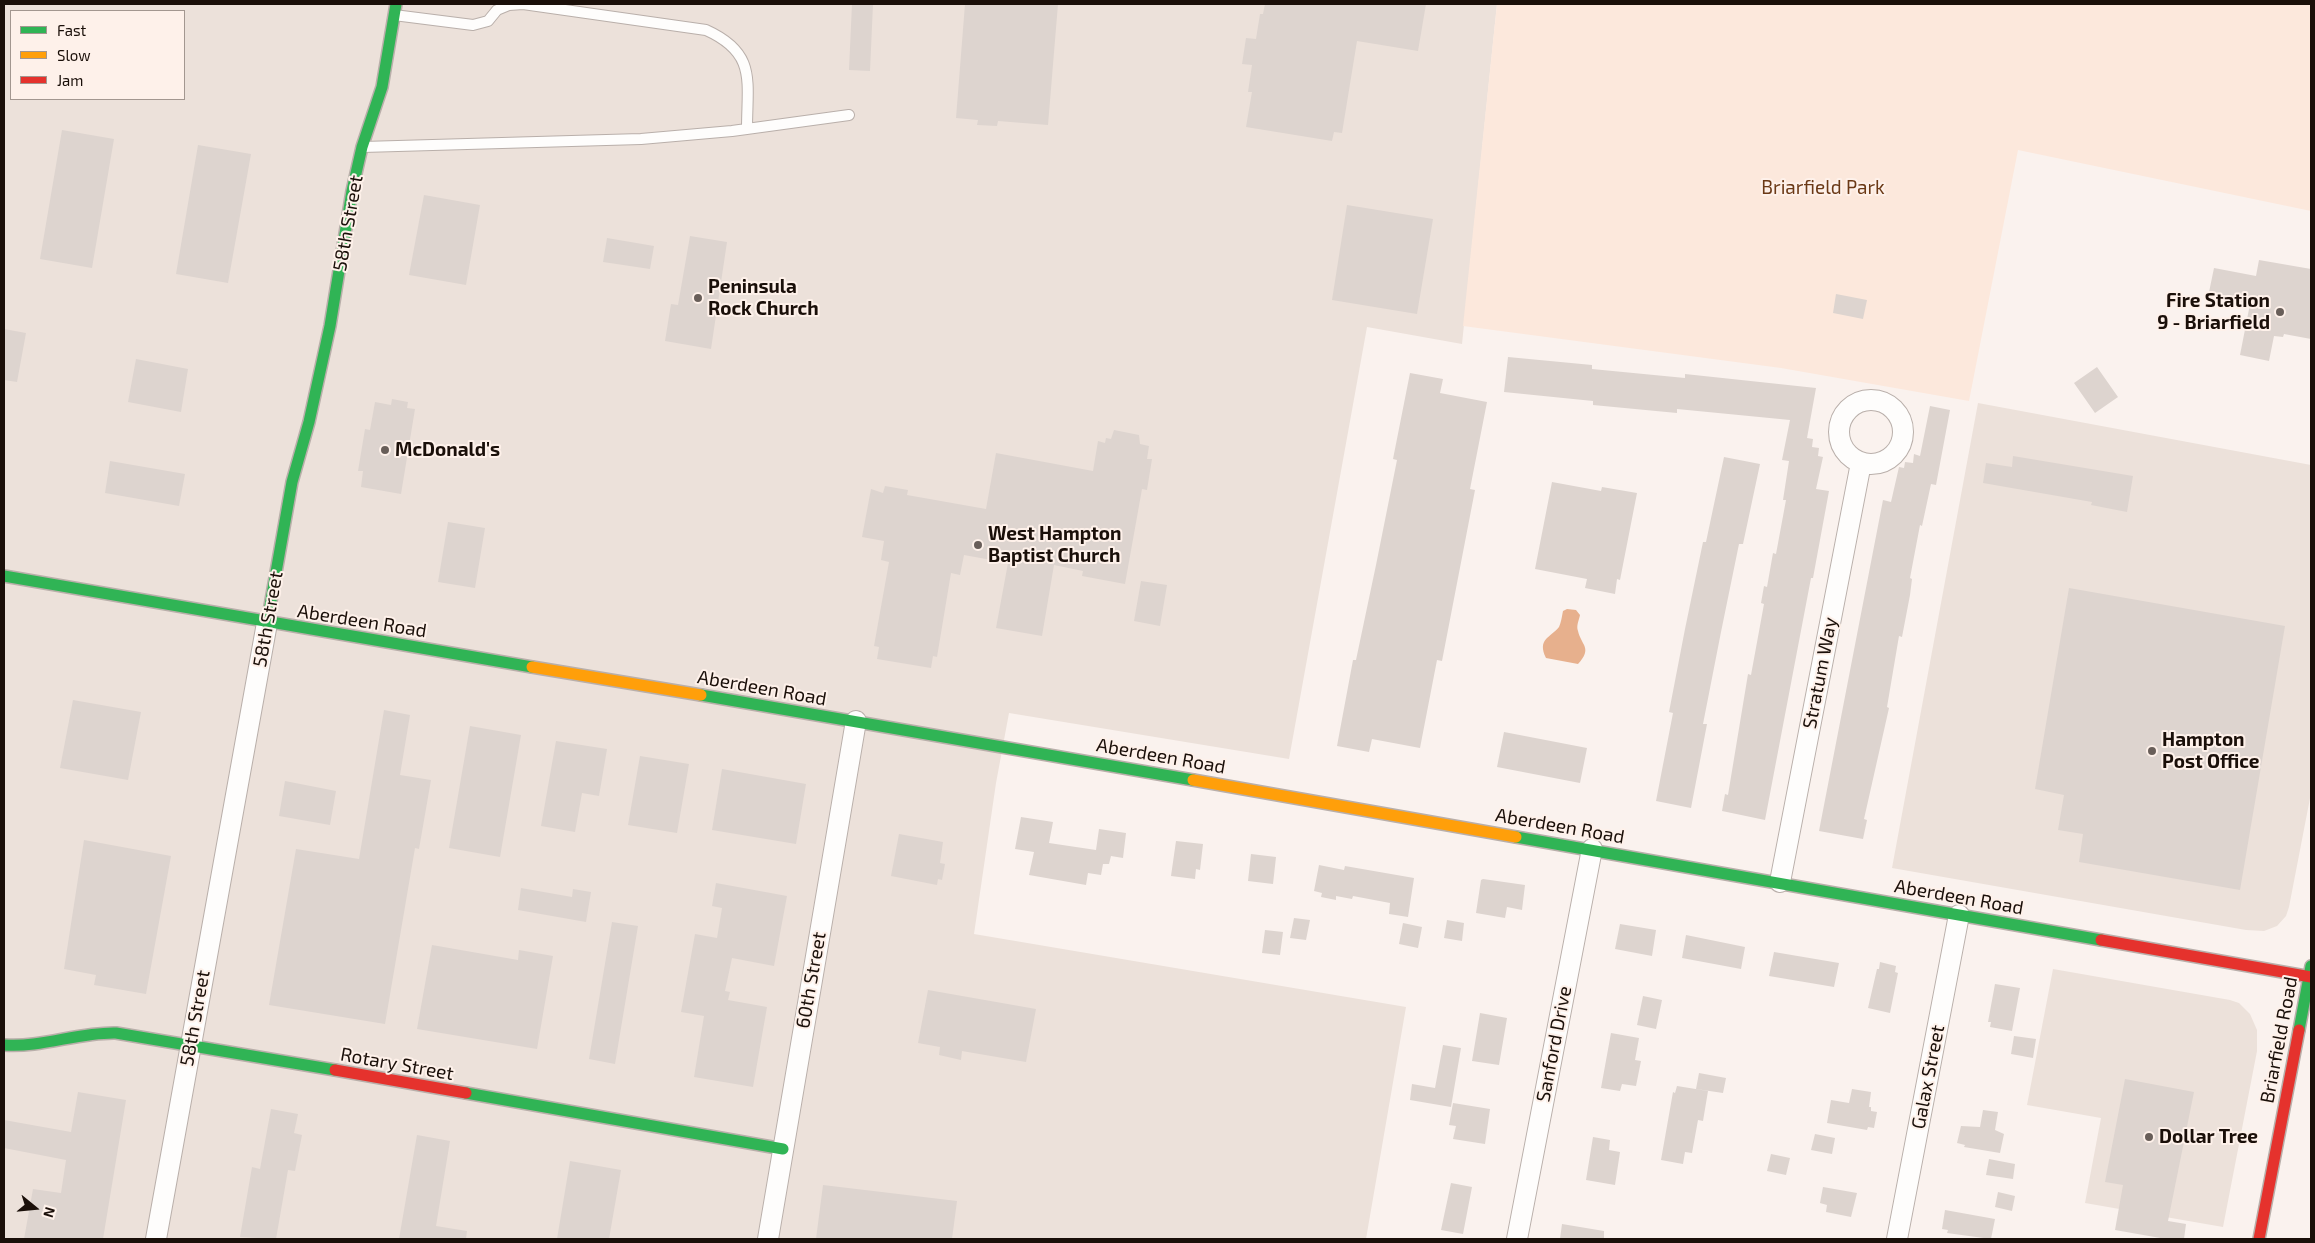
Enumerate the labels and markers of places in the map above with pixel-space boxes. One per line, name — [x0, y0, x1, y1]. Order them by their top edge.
place label: Peninsula Rock Church — [708, 276, 819, 320]
place label: Fire Station 9 - Briarfield — [2157, 290, 2270, 334]
marker: Peninsula Rock Church — [692, 292, 704, 304]
marker: Fire Station 9 - Briarfield — [2274, 306, 2286, 318]
place label: McDonald's — [395, 439, 500, 461]
marker: McDonald's — [379, 444, 391, 456]
place label: West Hampton Baptist Church — [988, 523, 1121, 567]
marker: West Hampton Baptist Church — [972, 539, 984, 551]
place label: Hampton Post Office — [2162, 729, 2259, 773]
marker: Hampton Post Office — [2146, 745, 2158, 757]
place label: Dollar Tree — [2159, 1126, 2258, 1148]
marker: Dollar Tree — [2143, 1131, 2155, 1143]

